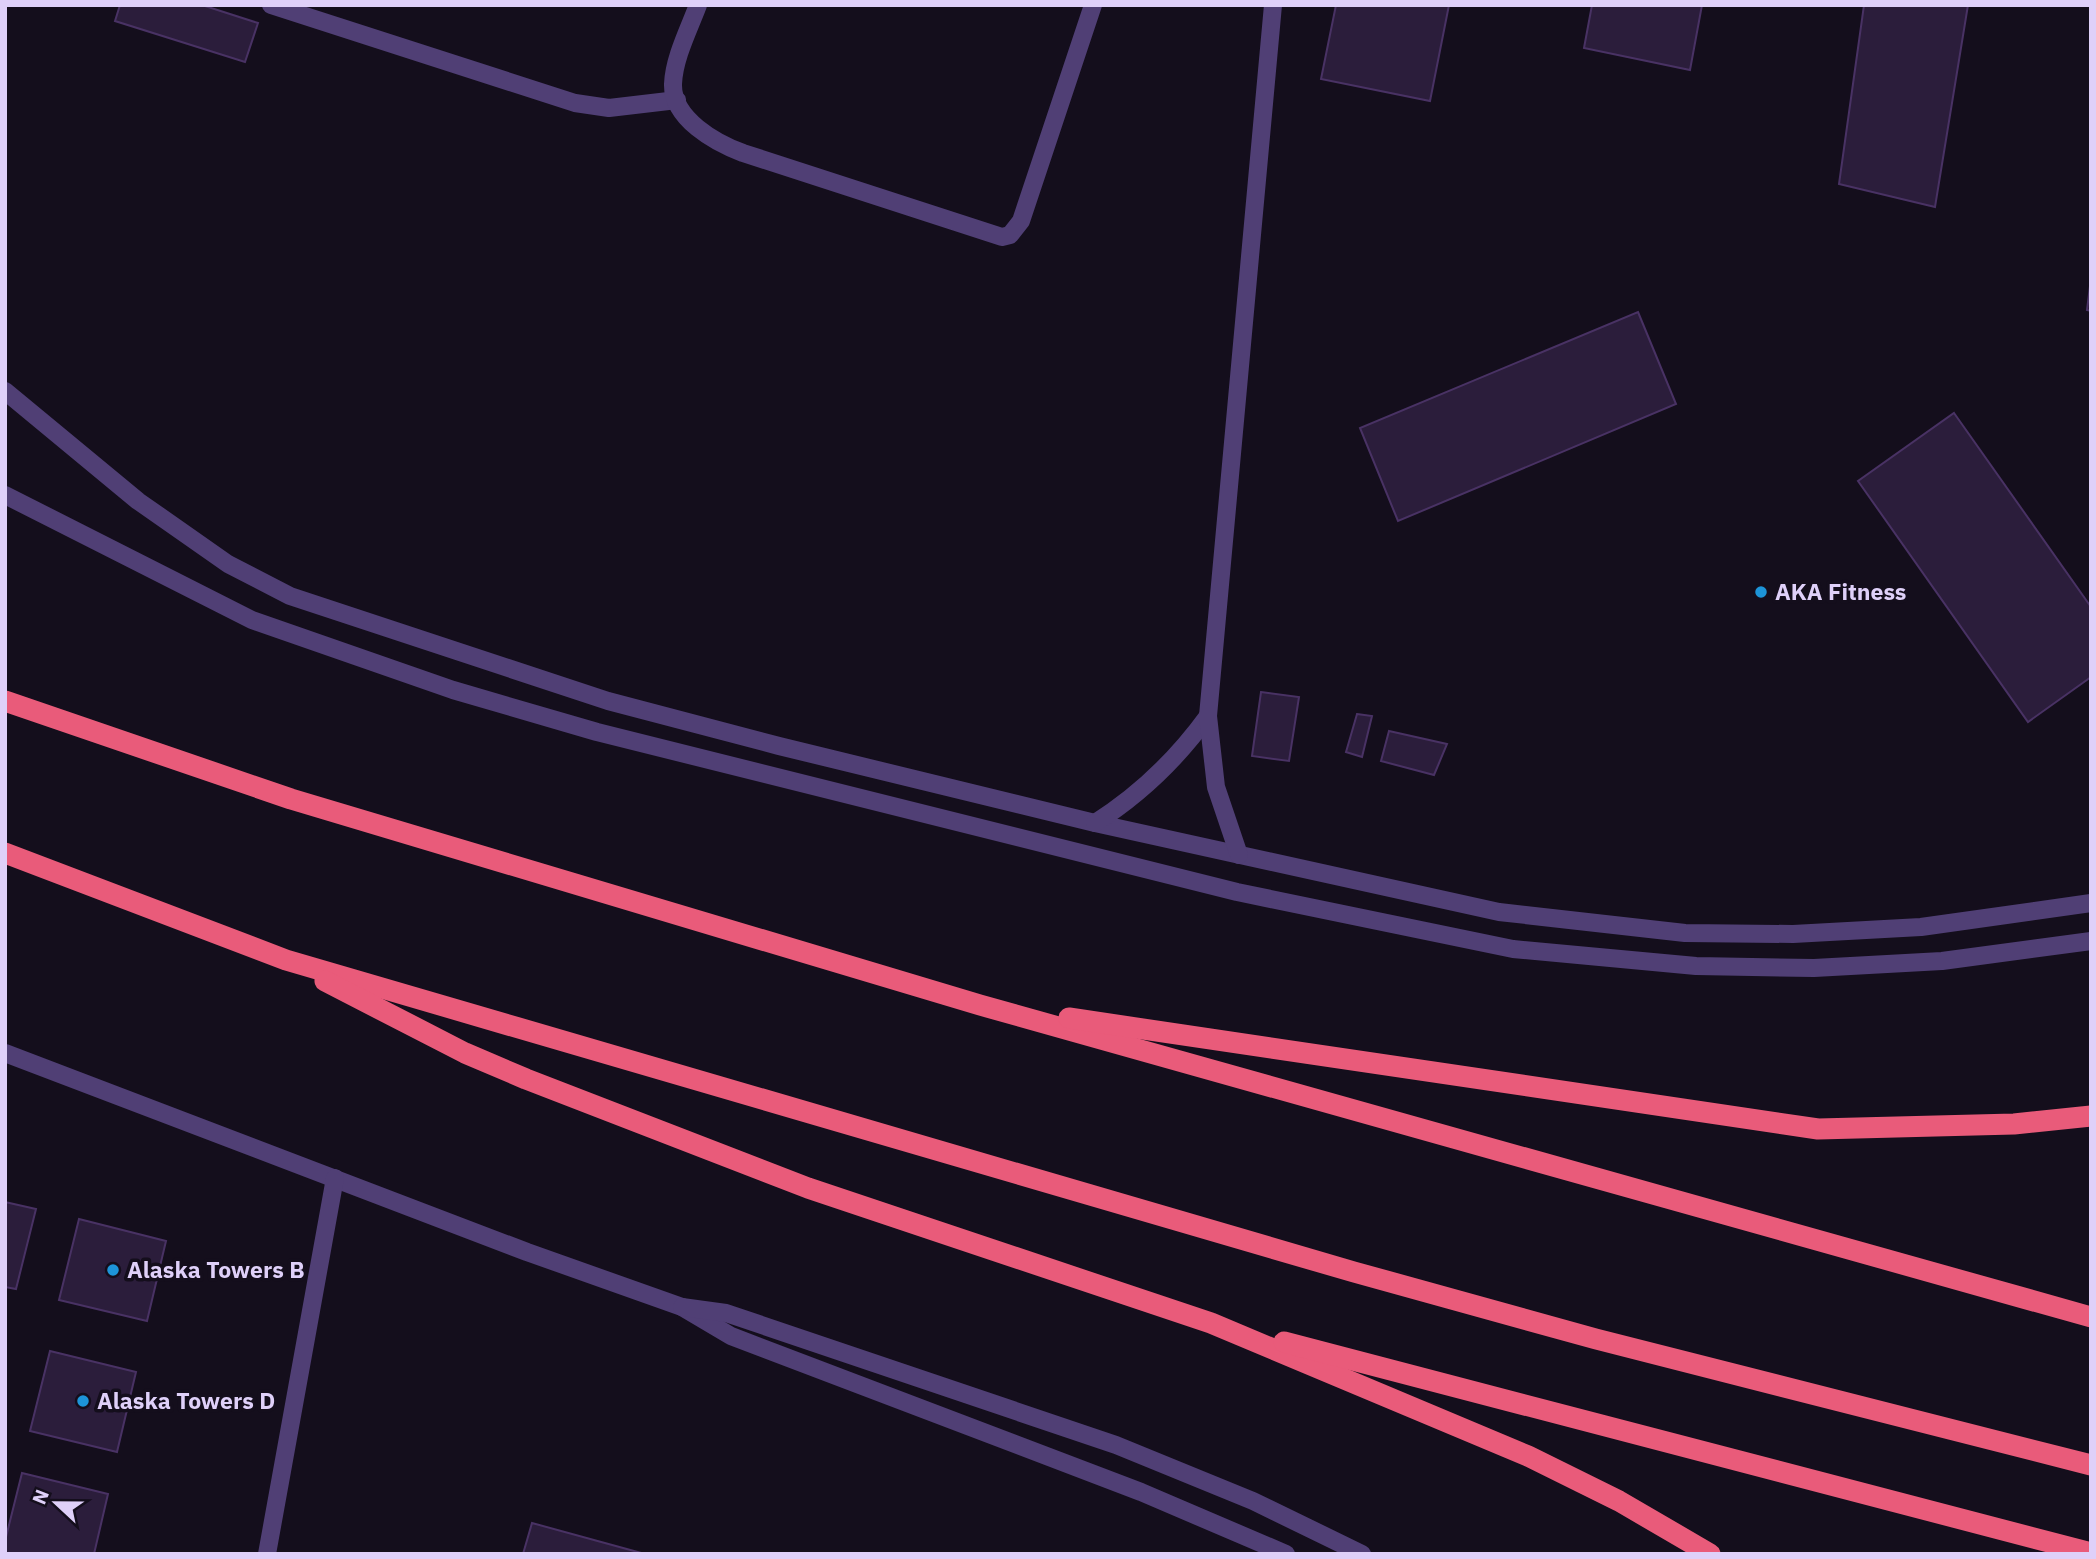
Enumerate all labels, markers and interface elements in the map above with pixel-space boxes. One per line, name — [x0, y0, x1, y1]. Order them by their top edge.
place label: AKA Fitness — [1775, 576, 1906, 606]
marker: AKA Fitness — [1753, 584, 1769, 600]
place label: Alaska Towers B — [127, 1254, 305, 1284]
marker: Alaska Towers B — [105, 1262, 121, 1278]
place label: Alaska Towers D — [97, 1385, 275, 1415]
marker: Alaska Towers D — [75, 1393, 91, 1409]
north arrow — [21, 1468, 91, 1538]
text: N — [27, 1486, 54, 1508]

